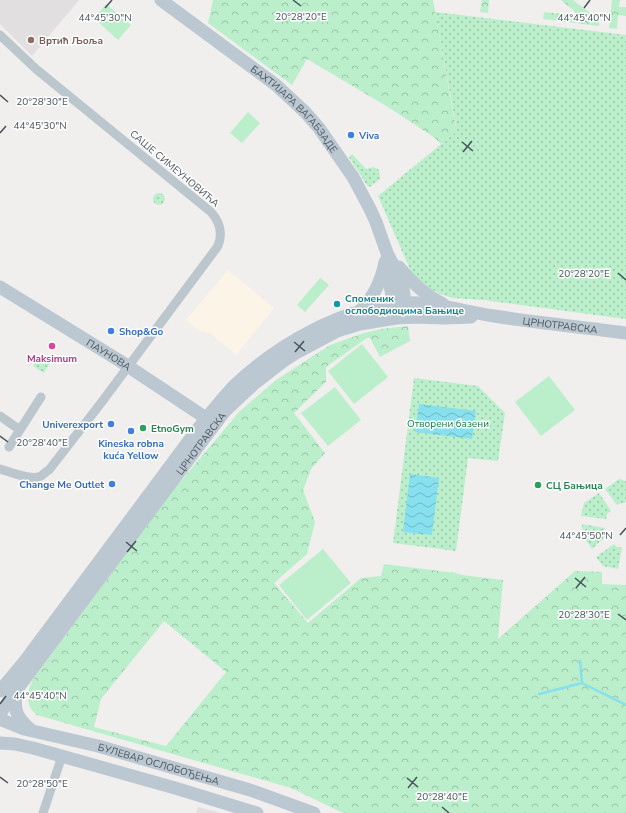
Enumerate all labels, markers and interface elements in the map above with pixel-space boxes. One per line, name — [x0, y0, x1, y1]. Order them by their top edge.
text: 20°28'20"E — [275, 10, 327, 24]
text: 44°45'30"N — [78, 11, 132, 25]
text: 44°45'40"N — [557, 11, 611, 25]
place label: Вртић Љоља — [39, 34, 103, 48]
marker: Вртић Љоља — [26, 35, 36, 45]
street label: БАХТИЈАРА ВАГАБЗАДЕ — [247, 63, 340, 156]
text: 20°28'30"E — [16, 95, 68, 109]
text: 44°45'30"N — [13, 119, 67, 133]
street label: САШЕ СИМЕУНОВИЋА — [127, 127, 223, 211]
place label: Viva — [358, 129, 379, 143]
marker: Viva — [346, 130, 356, 140]
text: 20°28'20"E — [558, 267, 610, 281]
place label: Споменик ослободиоцима Бањице — [345, 292, 465, 318]
marker: Споменик ослободиоцима Бањице — [332, 299, 342, 309]
street label: ЦРНОТРАВСКА — [522, 314, 599, 337]
place label: Shop&Go — [119, 325, 164, 339]
marker: Shop&Go — [106, 326, 116, 336]
street label: ПАУНОВА — [83, 336, 134, 375]
marker: Maksimum — [47, 341, 57, 351]
place label: Maksimum — [27, 352, 77, 366]
street label: ЦРНОТРАВСКА — [173, 409, 230, 478]
park label: Отворени базени — [407, 417, 489, 431]
place label: Univerexport — [42, 418, 103, 432]
marker: Univerexport — [106, 419, 116, 429]
place label: EtnoGym — [151, 422, 194, 436]
marker: EtnoGym — [138, 423, 148, 433]
marker: Kineska robna kuća Yellow — [126, 426, 136, 436]
text: 20°28'40"E — [16, 436, 68, 450]
place label: Kineska robna kuća Yellow — [98, 437, 164, 463]
place label: Change Me Outlet — [19, 478, 104, 492]
marker: Change Me Outlet — [107, 479, 117, 489]
place label: СЦ Бањица — [546, 479, 603, 493]
marker: СЦ Бањица — [533, 480, 543, 490]
text: 44°45'50"N — [559, 529, 613, 543]
text: 20°28'30"E — [558, 608, 610, 622]
text: 44°45'40"N — [13, 689, 67, 703]
street label: БУЛЕВАР ОСЛОБОЂЕЊА — [96, 740, 222, 789]
text: 20°28'50"E — [16, 777, 68, 791]
text: 20°28'40"E — [416, 790, 468, 804]

